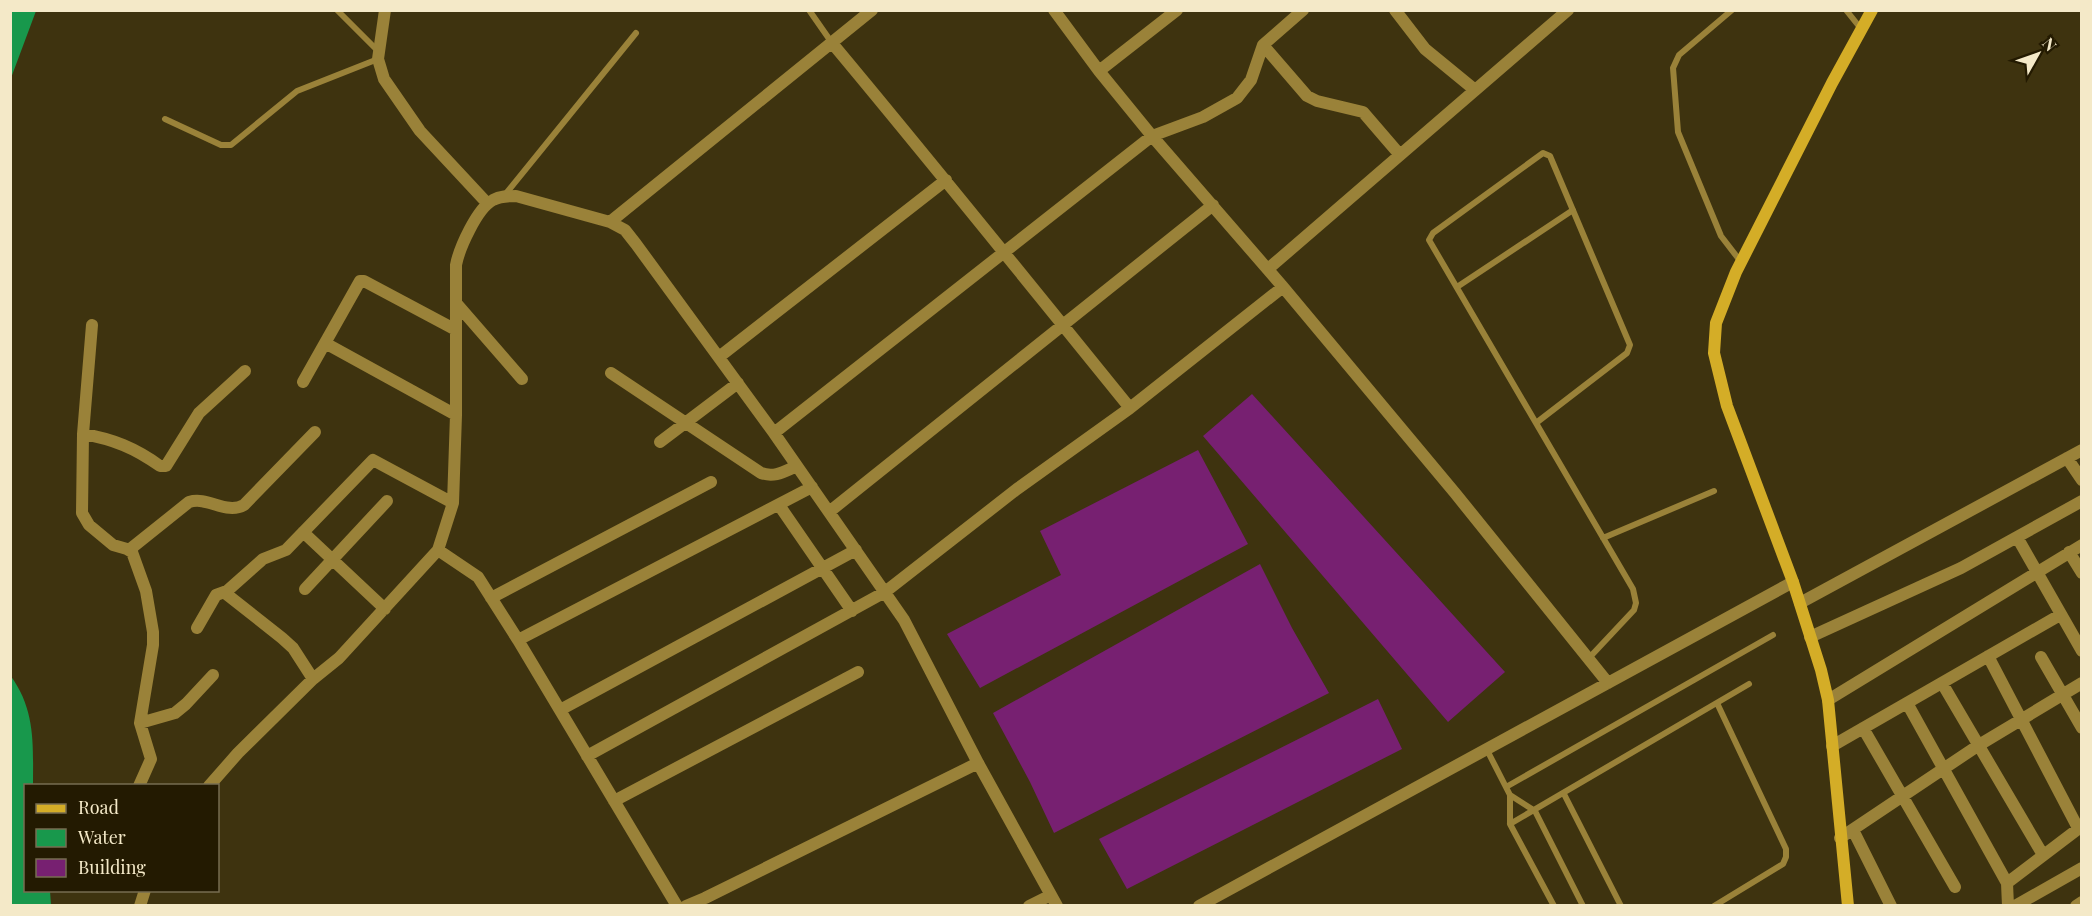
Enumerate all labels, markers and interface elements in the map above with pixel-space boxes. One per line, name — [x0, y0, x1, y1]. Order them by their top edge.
north arrow — [2008, 24, 2068, 84]
text: N — [2038, 33, 2062, 56]
legend — [24, 784, 219, 892]
text: Road — [78, 795, 119, 819]
text: Water — [77, 825, 126, 849]
text: Building — [78, 855, 146, 879]

